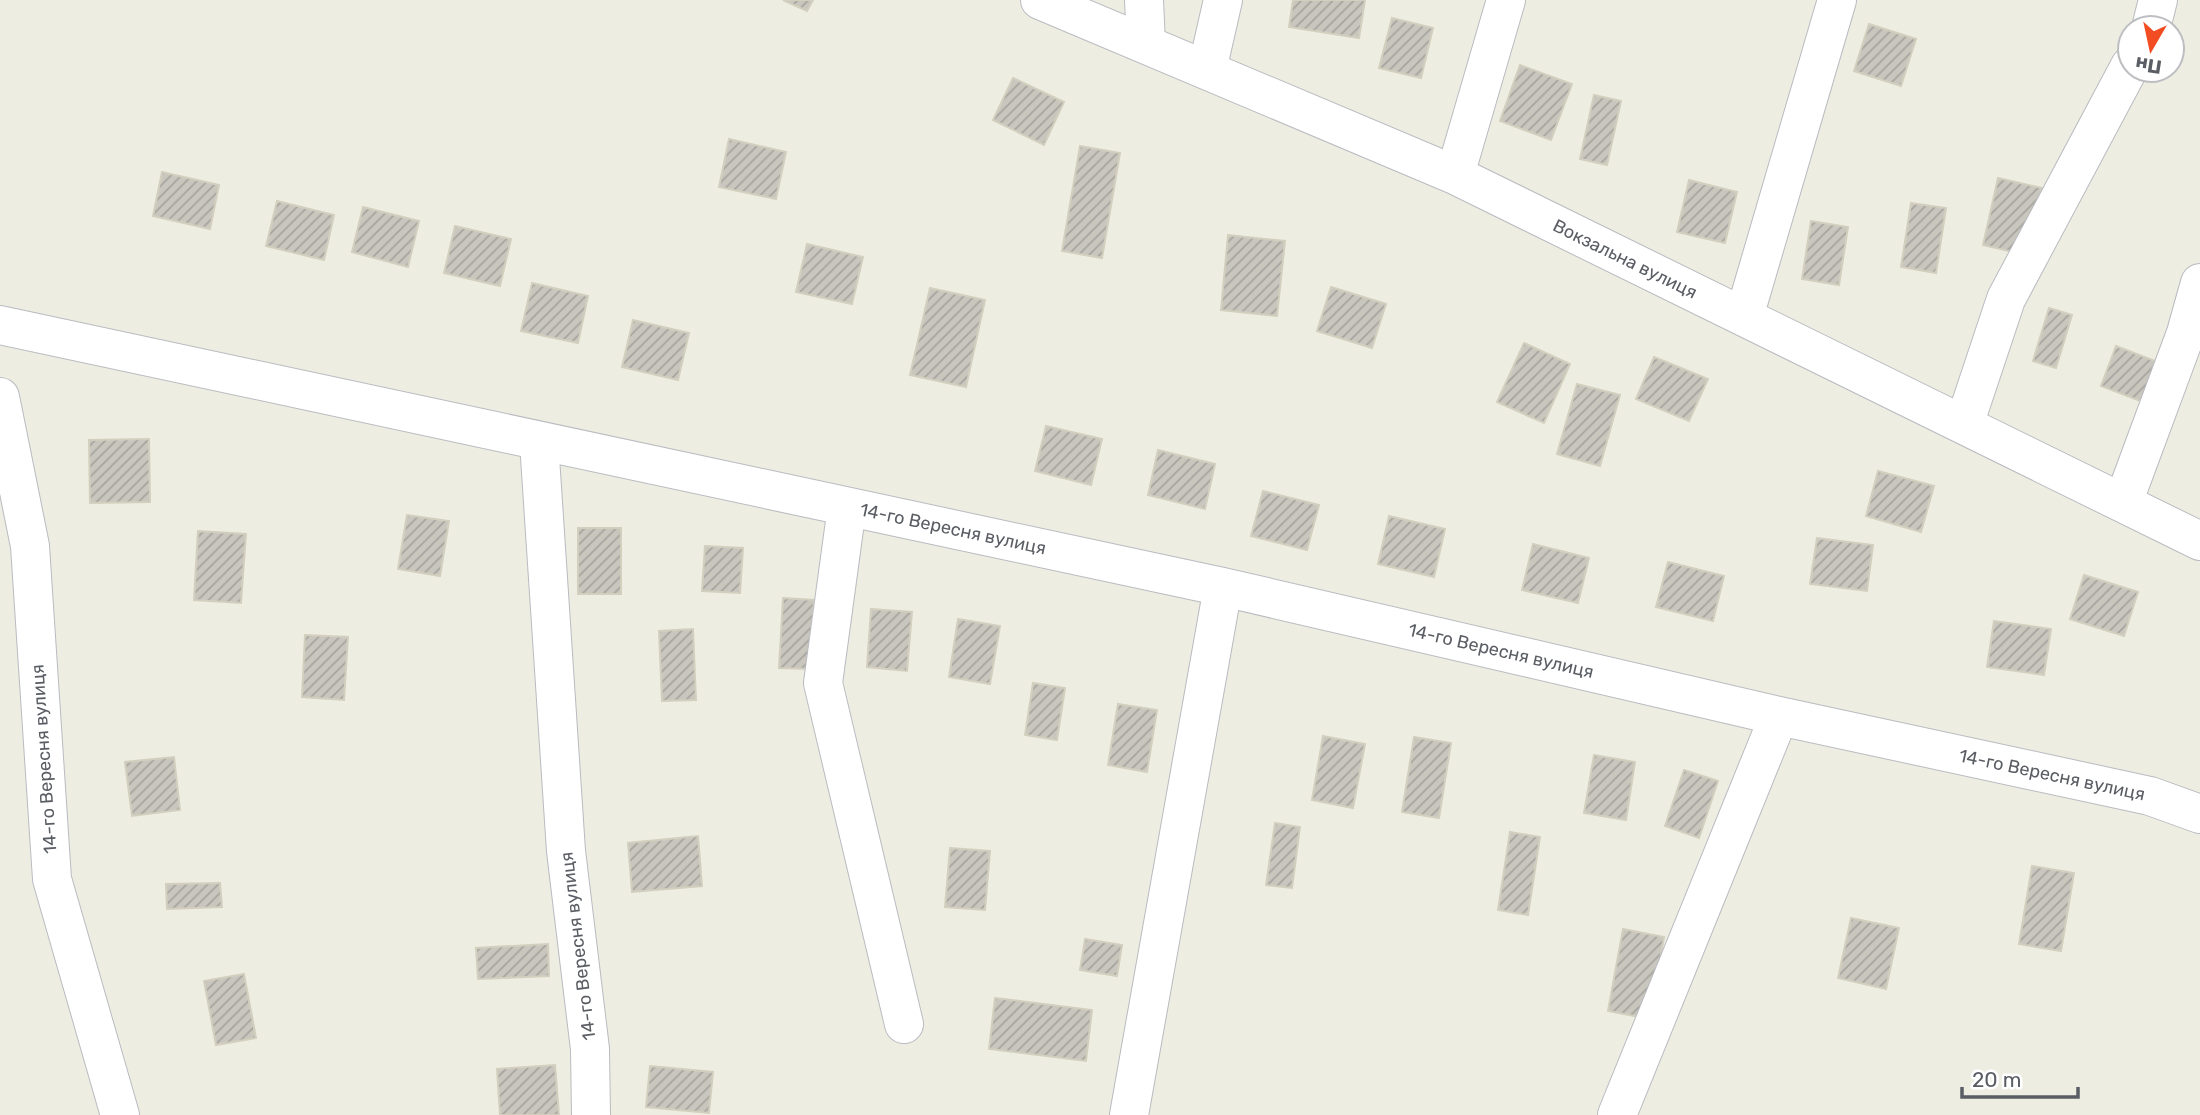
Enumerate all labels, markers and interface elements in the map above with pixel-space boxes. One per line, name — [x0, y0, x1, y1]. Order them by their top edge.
north arrow — [2116, 14, 2186, 84]
text: Пн — [2134, 52, 2163, 79]
street label: Вокзальна вулиця — [1549, 215, 1701, 303]
street label: 14-го Вересня вулиця — [858, 499, 1048, 559]
street label: 14-го Вересня вулиця — [1406, 619, 1596, 683]
street label: 14-го Вересня вулиця — [26, 664, 62, 854]
street label: 14-го Вересня вулиця — [1957, 745, 2147, 805]
street label: 14-го Вересня вулиця — [556, 851, 600, 1041]
scale bar — [1962, 1056, 2078, 1100]
text: 20 m — [1972, 1067, 2021, 1092]

